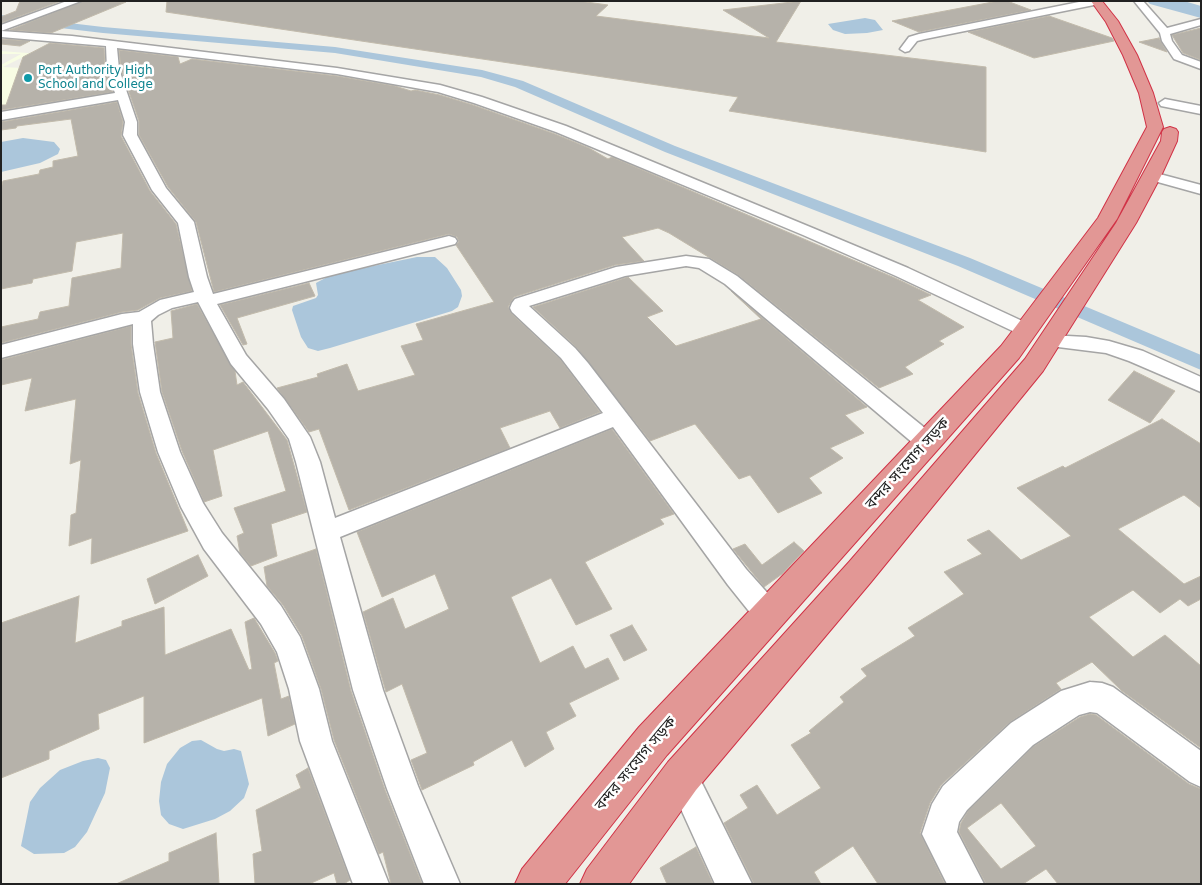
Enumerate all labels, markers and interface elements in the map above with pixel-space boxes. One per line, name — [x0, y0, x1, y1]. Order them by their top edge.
place label: Port Authority High School and College — [38, 64, 153, 92]
marker: Port Authority High School and College — [22, 72, 34, 84]
street label: বন্দর সংযোগ সড়ক — [862, 415, 954, 513]
street label: বন্দর সংযোগ সড়ক — [592, 714, 680, 814]

